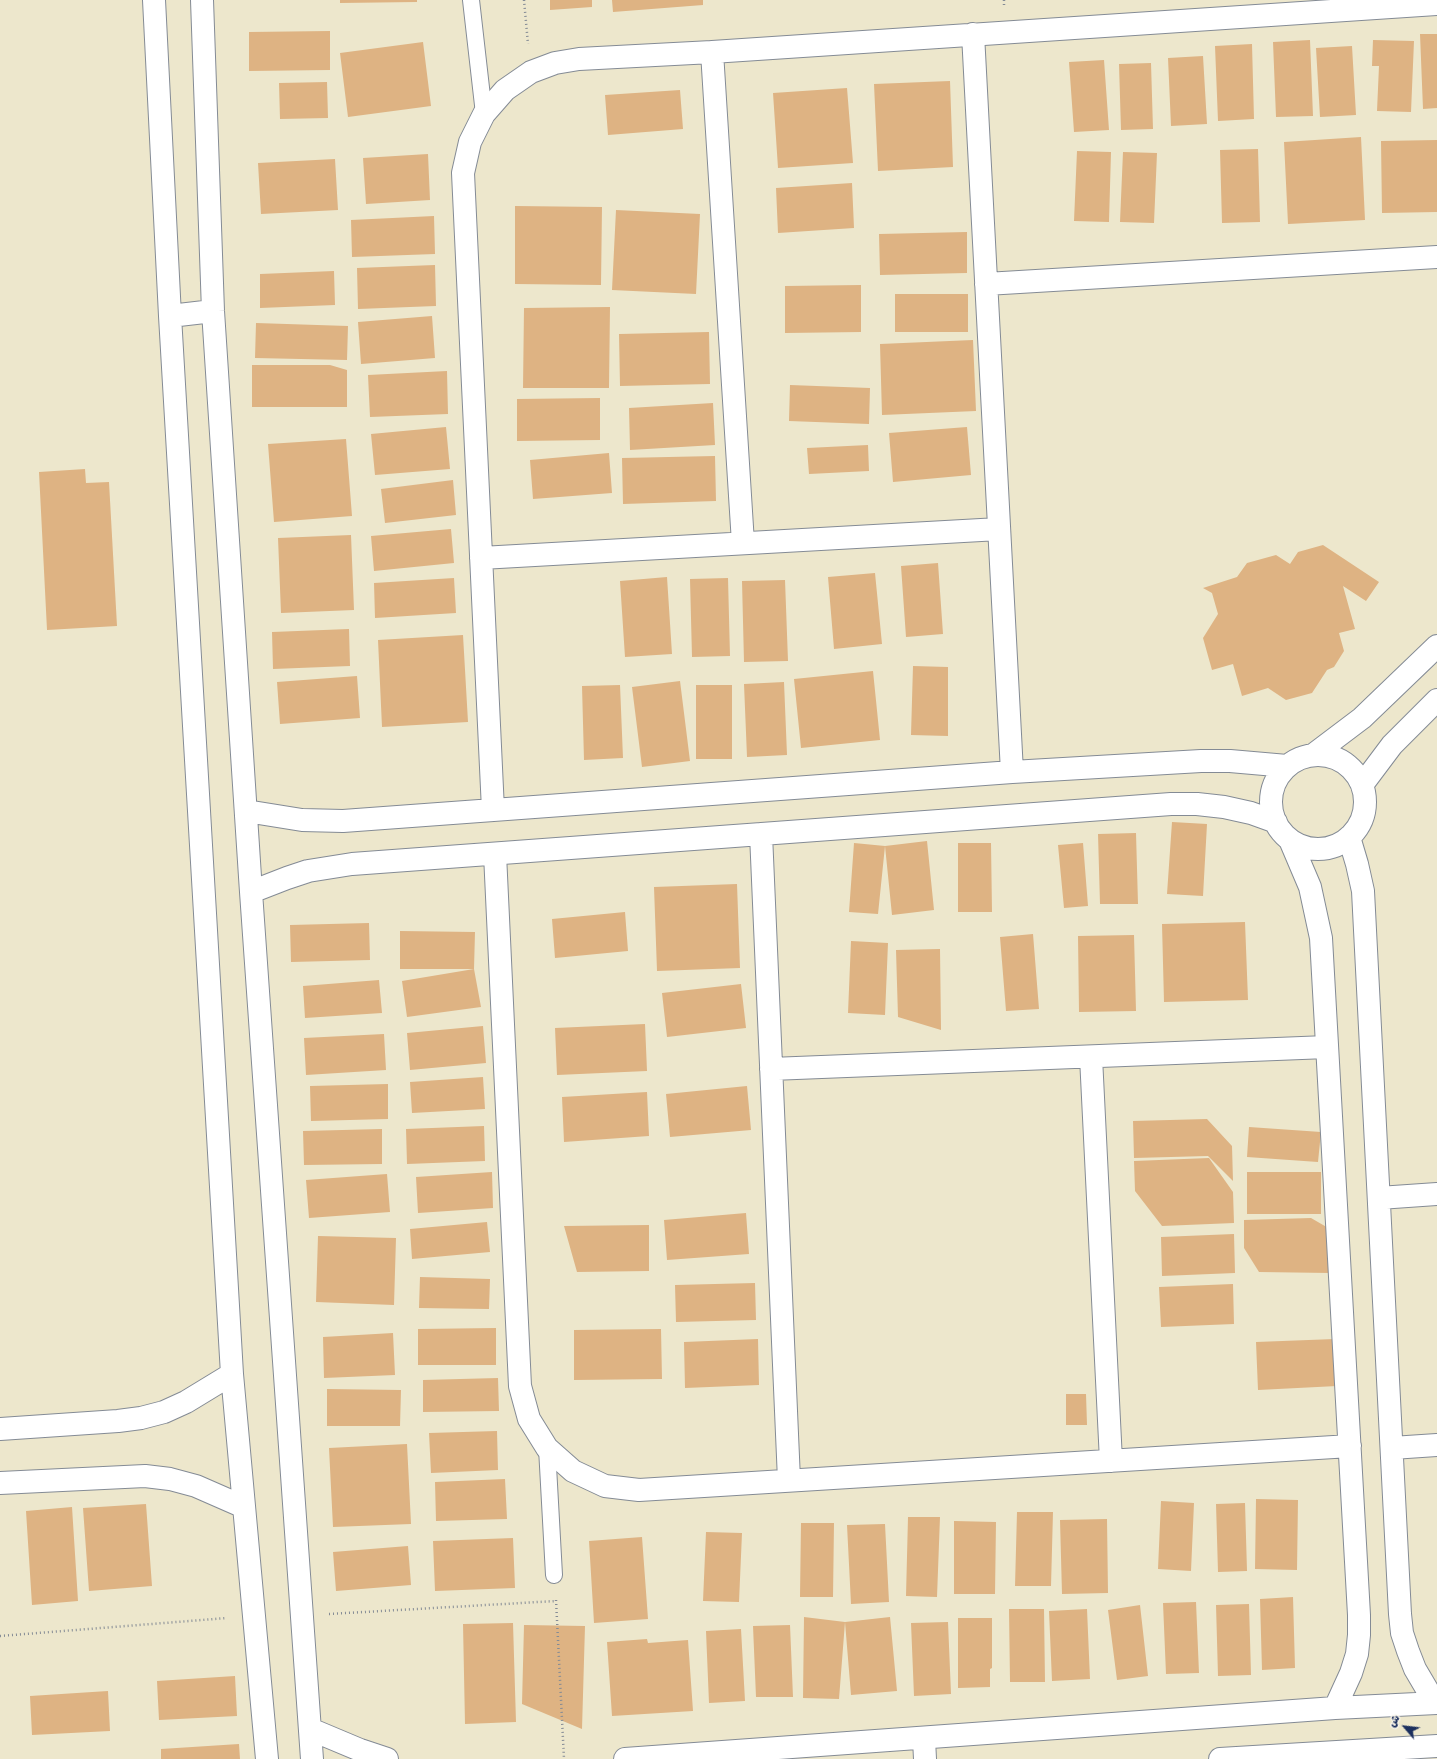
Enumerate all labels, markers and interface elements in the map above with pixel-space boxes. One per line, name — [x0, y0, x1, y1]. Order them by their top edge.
north arrow — [1385, 1707, 1425, 1747]
text: ش — [1384, 1712, 1403, 1730]

